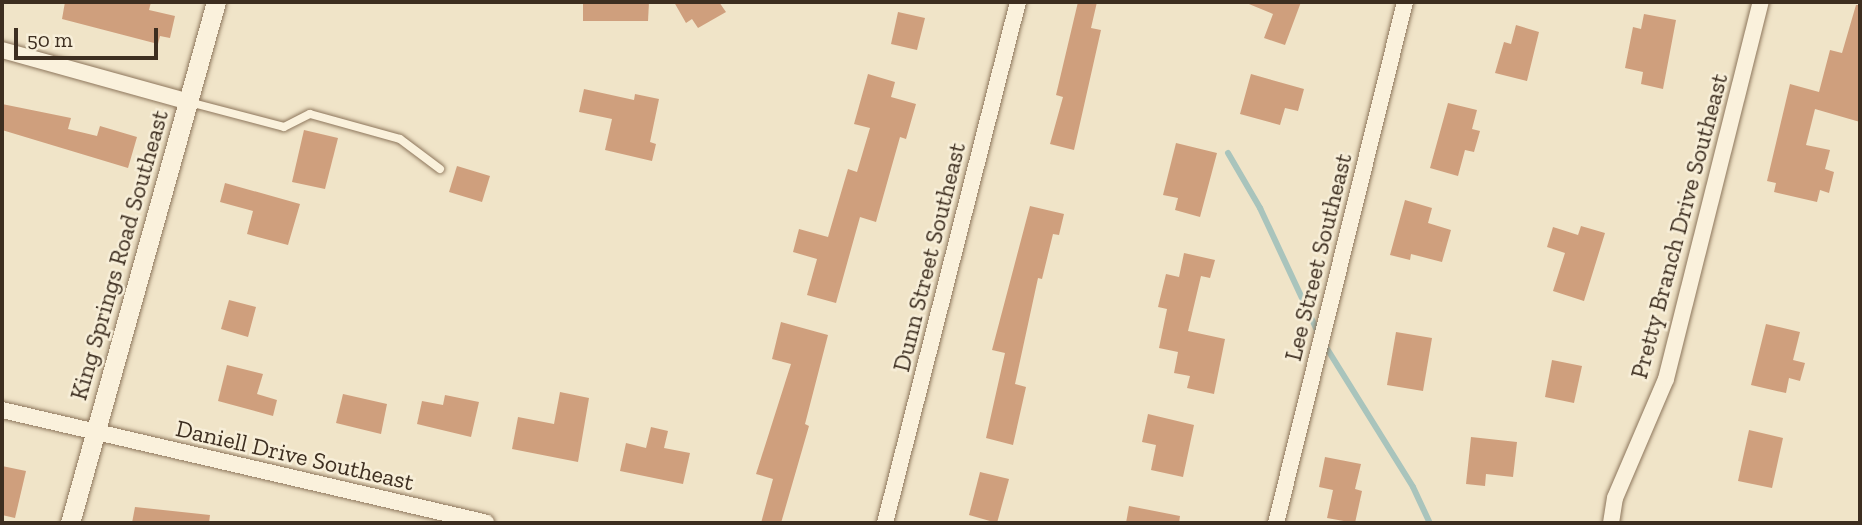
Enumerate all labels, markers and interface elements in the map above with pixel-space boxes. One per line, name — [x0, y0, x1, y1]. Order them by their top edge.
scale bar — [18, 14, 161, 58]
text: 50 m — [27, 27, 73, 52]
street label: Pretty Branch Drive Southeast — [1624, 70, 1734, 382]
street label: King Springs Road Southeast — [64, 107, 174, 403]
street label: Dunn Street Southeast — [887, 139, 971, 375]
street label: Lee Street Southeast — [1278, 150, 1358, 364]
street label: Daniell Drive Southeast — [173, 414, 417, 496]

